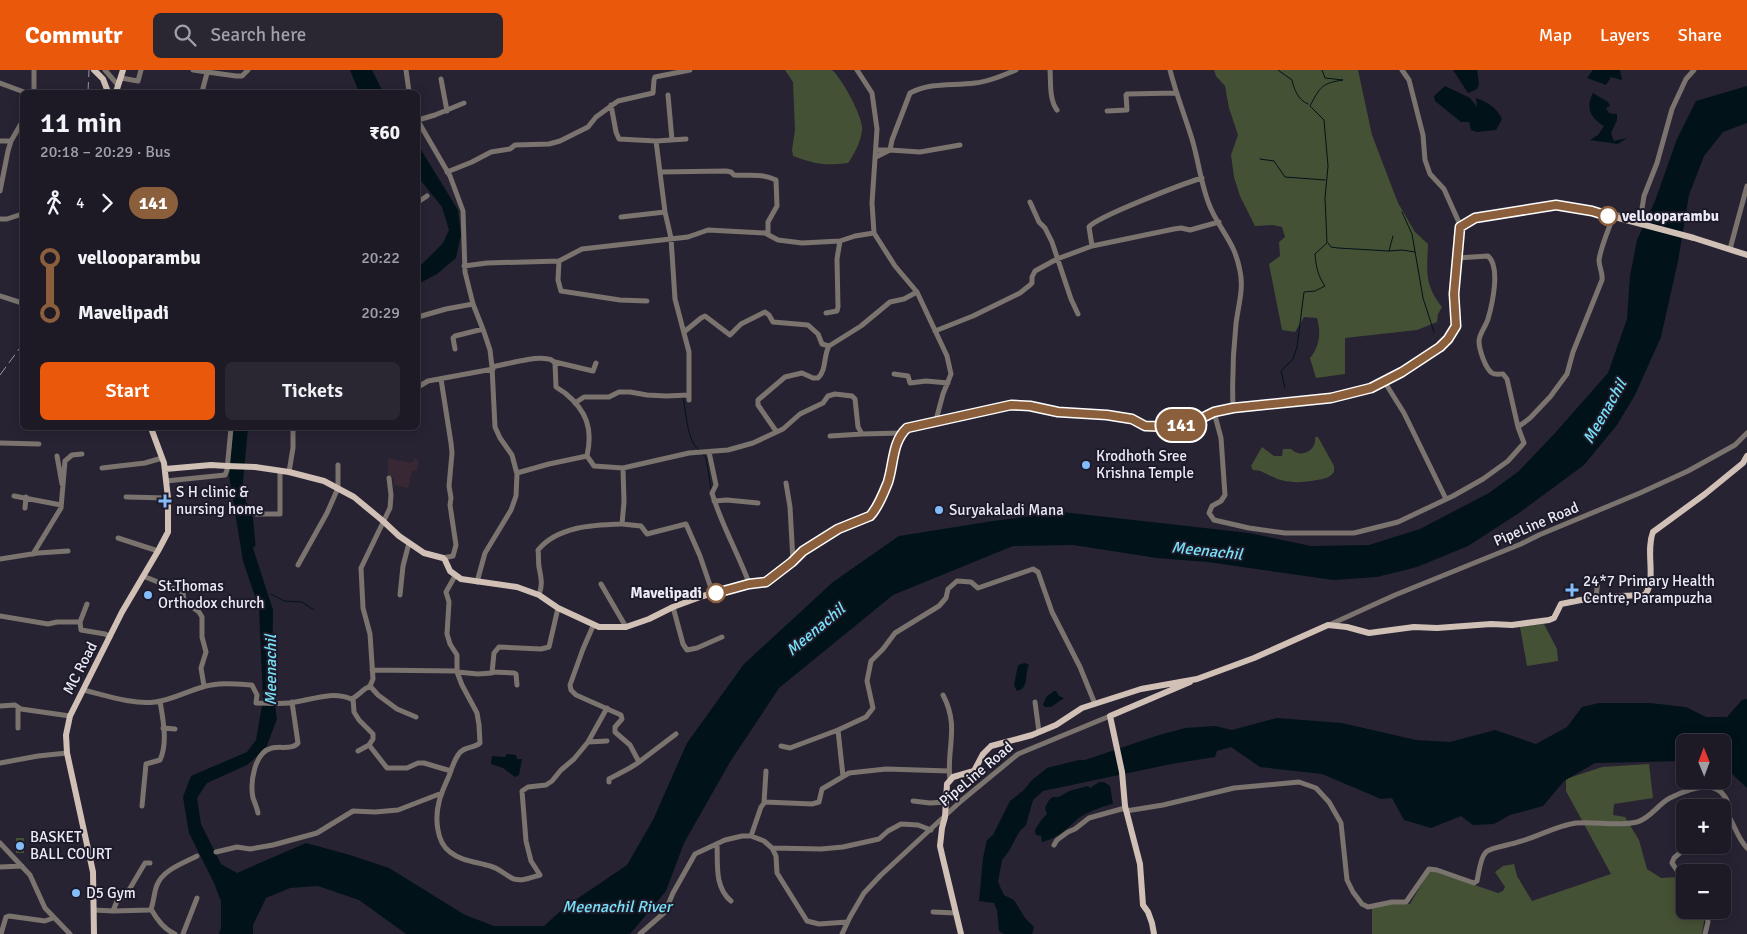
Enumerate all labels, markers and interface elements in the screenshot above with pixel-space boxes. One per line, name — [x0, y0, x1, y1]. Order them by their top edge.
search box — [153, 13, 503, 58]
text: Commutr — [25, 20, 123, 50]
icon: search — [171, 21, 199, 49]
text: Search here — [211, 23, 306, 47]
text: Map — [1539, 24, 1572, 46]
text: Layers — [1600, 24, 1650, 46]
text: Share — [1678, 24, 1722, 46]
text: 11 min — [40, 106, 122, 140]
text: ₹60 — [369, 121, 400, 145]
text: 20:18 – 20:29 · Bus — [40, 142, 171, 162]
icon: walk — [40, 189, 68, 217]
icon: forward — [93, 189, 121, 217]
text: 141 — [139, 192, 168, 214]
text: 4 — [76, 193, 85, 213]
marker: vellooparambu — [1598, 206, 1618, 226]
place label: vellooparambu — [1621, 207, 1719, 225]
text: vellooparambu — [78, 246, 201, 270]
text: 20:22 — [361, 248, 400, 268]
text: Mavelipadi — [78, 301, 169, 325]
text: 20:29 — [361, 303, 400, 323]
button: Start — [40, 362, 215, 420]
button: Tickets — [225, 362, 400, 420]
water label: Meenachil — [1578, 375, 1632, 447]
line badge: 141 — [1152, 409, 1210, 441]
text: 141 — [1166, 414, 1196, 436]
place label: Krodhoth Sree Krishna Temple — [1096, 447, 1194, 482]
marker: Krodhoth Sree Krishna Temple — [1080, 459, 1092, 471]
place label: S H clinic & nursing home — [176, 483, 263, 518]
marker: S H clinic & nursing home — [158, 494, 172, 508]
street label: PipeLine Road — [1491, 498, 1581, 550]
place label: Suryakaladi Mana — [949, 501, 1064, 519]
marker: Suryakaladi Mana — [933, 504, 945, 516]
water label: Meenachil — [1171, 537, 1245, 565]
place label: 24*7 Primary Health Centre, Parampuzha — [1583, 572, 1715, 607]
place label: St.Thomas Orthodox church — [158, 577, 265, 612]
marker: Mavelipadi — [706, 583, 726, 603]
marker: 24*7 Primary Health Centre, Parampuzha — [1565, 583, 1579, 597]
place label: Mavelipadi — [630, 584, 702, 602]
marker: St.Thomas Orthodox church — [142, 589, 154, 601]
water label: Meenachil — [782, 598, 850, 660]
water label: Meenachil — [261, 633, 281, 706]
street label: MC Road — [59, 639, 101, 697]
north arrow — [1676, 734, 1731, 789]
map controls — [1676, 734, 1731, 919]
street label: PipeLine Road — [935, 738, 1017, 810]
button: + — [1676, 799, 1731, 854]
place label: BASKET BALL COURT — [30, 828, 113, 863]
marker: BASKET BALL COURT — [14, 840, 26, 852]
button: − — [1676, 864, 1731, 919]
place label: D5 Gym — [86, 884, 136, 902]
marker: D5 Gym — [70, 887, 82, 899]
water label: Meenachil River — [562, 897, 674, 917]

